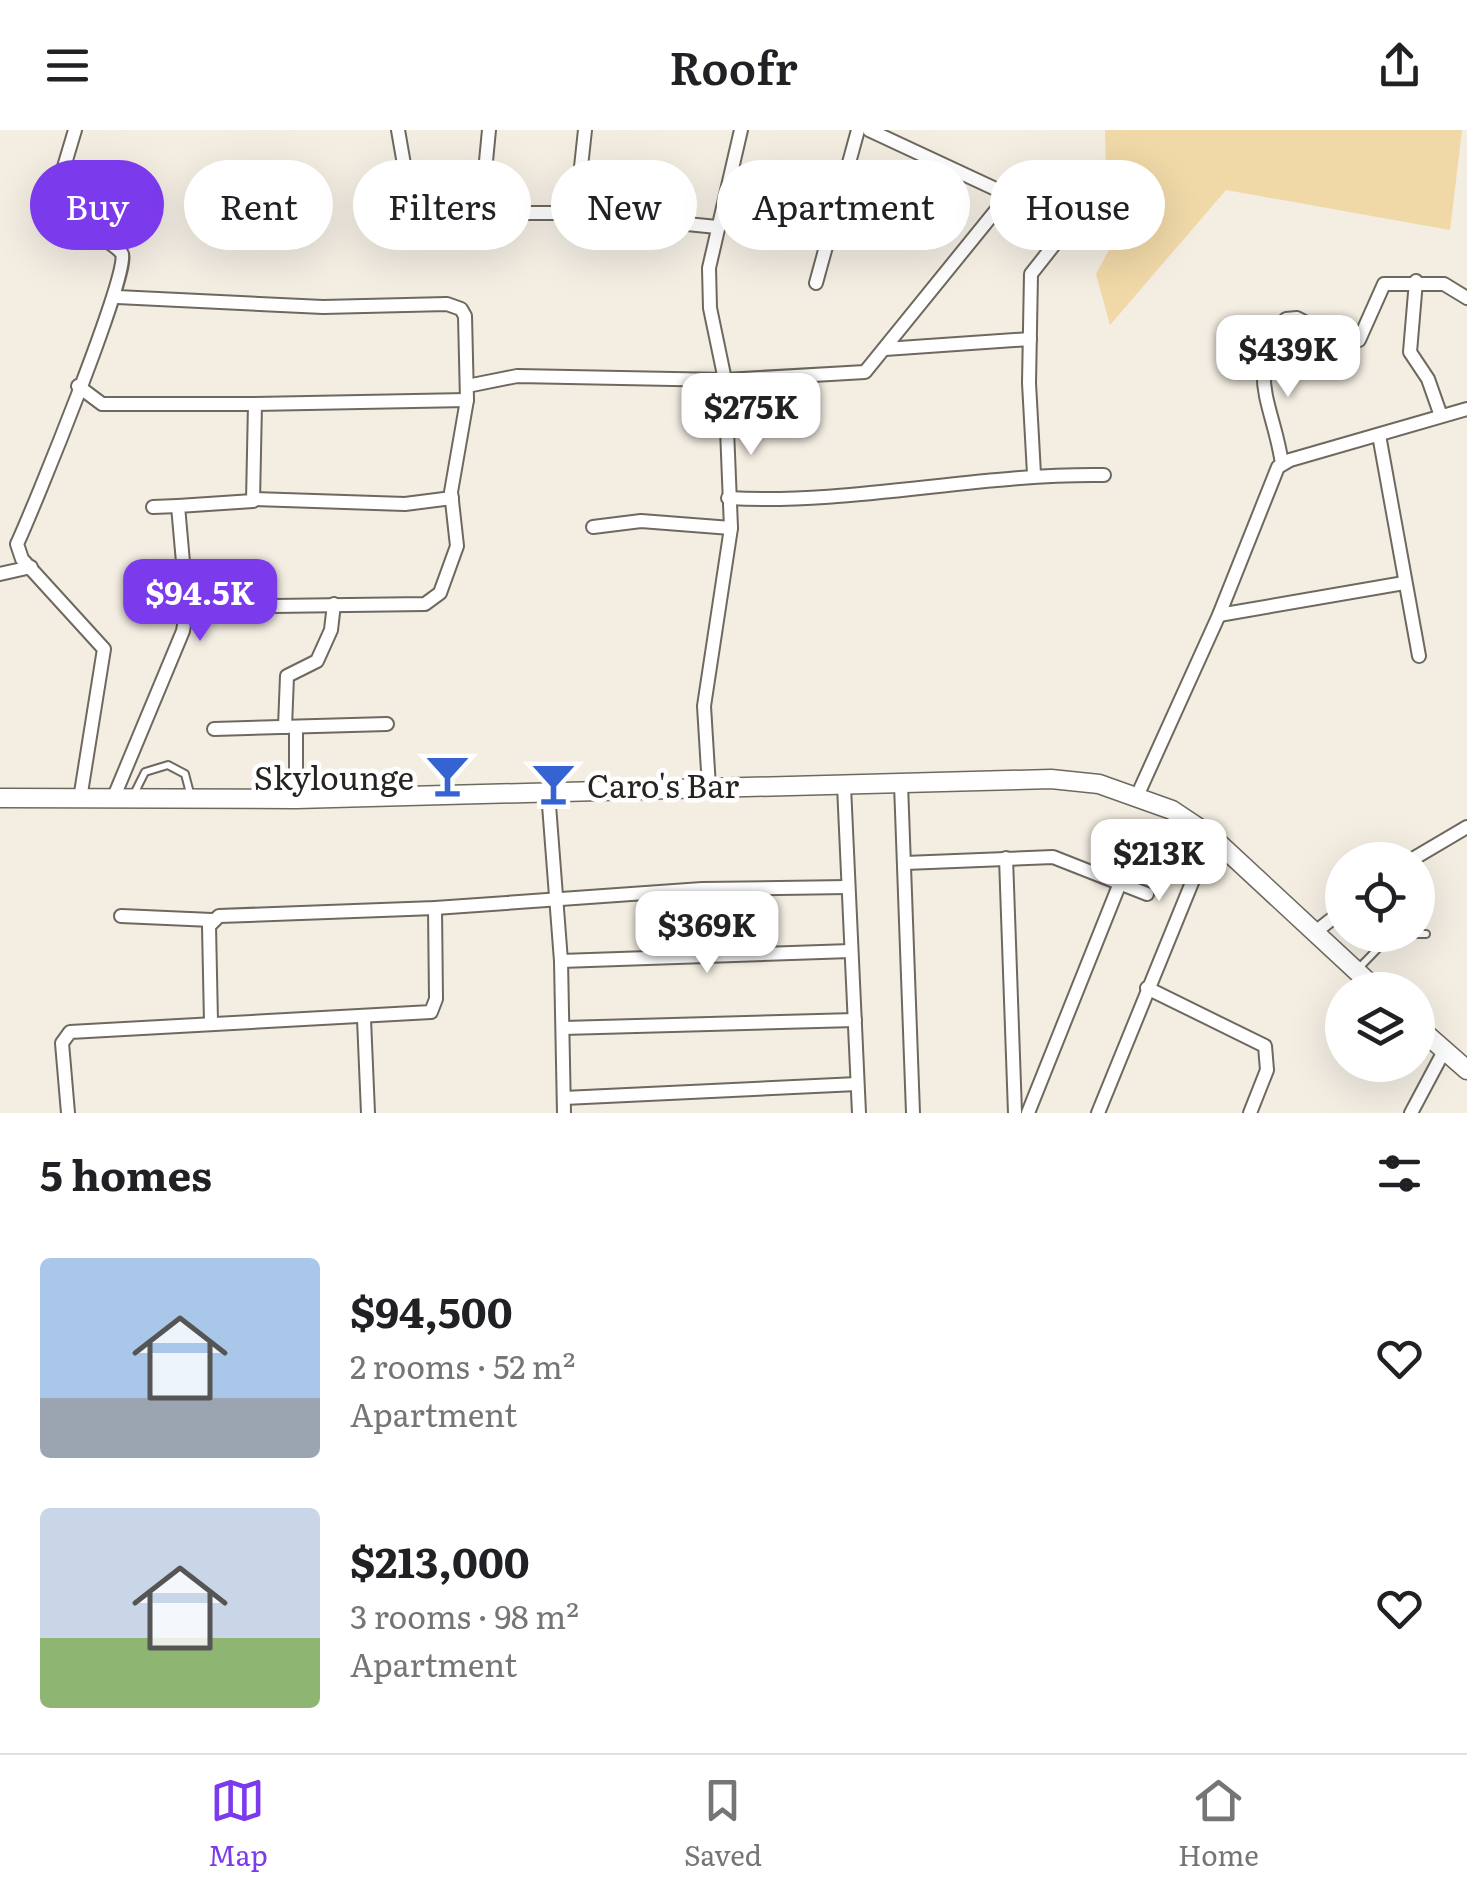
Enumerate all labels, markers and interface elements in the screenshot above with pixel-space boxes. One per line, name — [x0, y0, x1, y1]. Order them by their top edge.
text: Roofr — [669, 32, 798, 99]
icon: menu — [40, 38, 95, 93]
icon: share — [1372, 38, 1427, 93]
chip: Buy — [30, 160, 164, 250]
chip: Rent — [184, 160, 333, 250]
chip: Filters — [353, 160, 531, 250]
chip: New — [551, 160, 697, 250]
chip: Apartment — [717, 160, 970, 250]
chip: House — [990, 160, 1165, 250]
pin: $439K — [1218, 315, 1358, 400]
text: $439K — [1238, 323, 1338, 371]
pin: $275K — [681, 373, 821, 458]
text: $275K — [703, 381, 799, 429]
pin: $94.5K — [119, 559, 281, 644]
text: $94.5K — [145, 567, 255, 615]
place label: Skylounge — [254, 752, 414, 800]
bar icon: Skylounge — [423, 752, 471, 800]
bar icon: Caro's Bar — [530, 760, 578, 808]
place label: Caro's Bar — [587, 760, 739, 808]
pin: $213K — [1089, 819, 1229, 904]
text: $213K — [1113, 827, 1205, 875]
map controls — [1325, 842, 1435, 1082]
button: locate — [1325, 842, 1435, 952]
pin: $369K — [637, 891, 777, 976]
text: $369K — [657, 899, 757, 947]
button: layers — [1325, 972, 1435, 1082]
text: 5 homes — [40, 1142, 212, 1204]
icon: filters — [1372, 1146, 1427, 1201]
text: $94,500 — [350, 1279, 513, 1341]
icon: home — [120, 1298, 240, 1418]
icon: heart — [1372, 1331, 1427, 1386]
text: 2 rooms · 52 m² — [350, 1341, 576, 1389]
text: Apartment — [350, 1389, 517, 1437]
text: $213,000 — [350, 1529, 530, 1591]
icon: home — [120, 1548, 240, 1668]
icon: heart — [1372, 1581, 1427, 1636]
text: 3 rooms · 98 m² — [350, 1591, 579, 1639]
text: Apartment — [350, 1639, 517, 1687]
tab: Map — [208, 1773, 268, 1875]
tab: Saved — [684, 1773, 762, 1875]
tab: Home — [1178, 1773, 1259, 1875]

